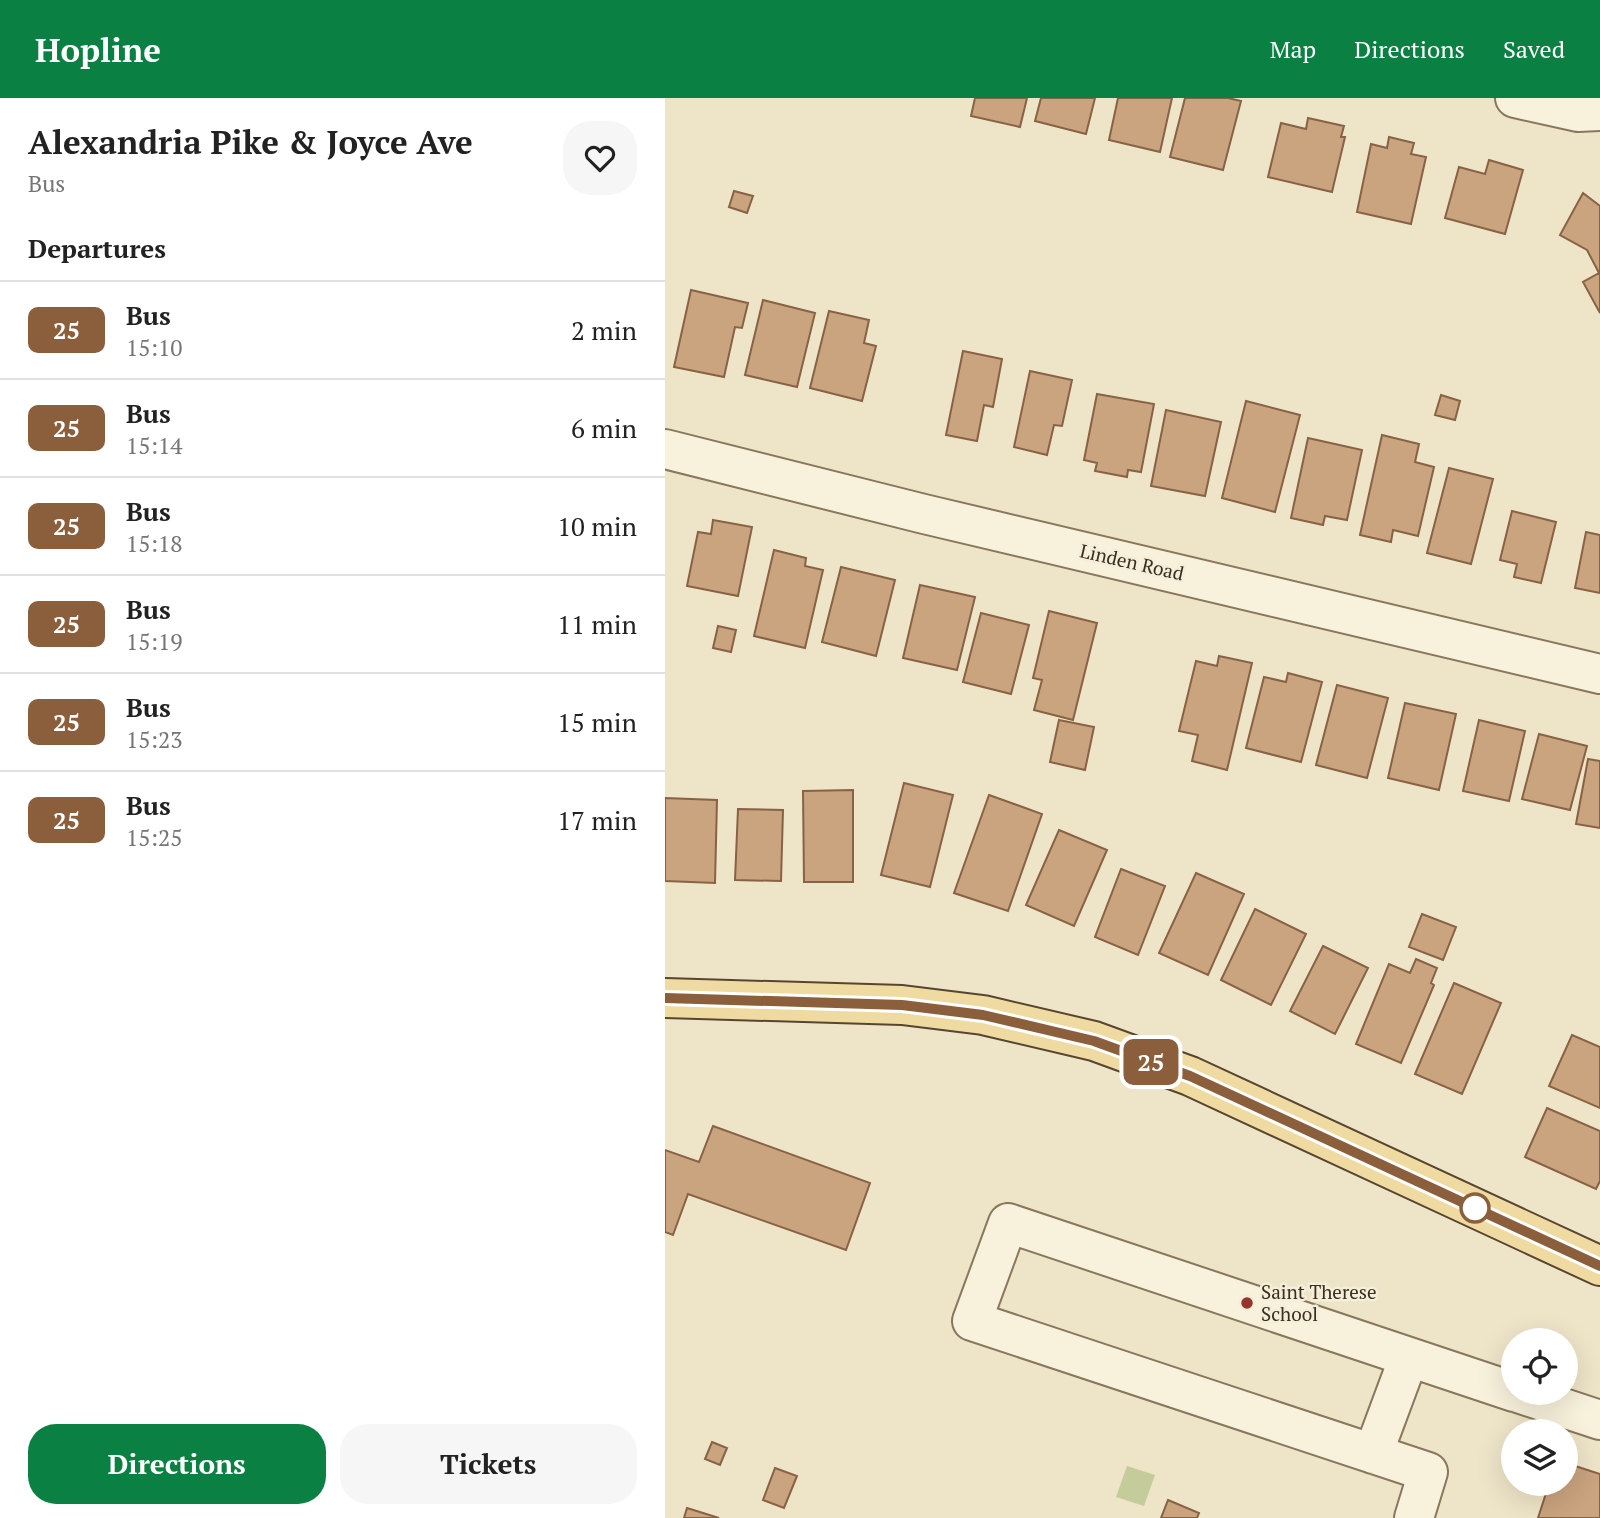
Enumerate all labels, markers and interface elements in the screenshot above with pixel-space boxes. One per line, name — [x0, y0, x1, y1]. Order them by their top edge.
text: Hopline — [35, 28, 161, 71]
text: Map — [1270, 33, 1316, 65]
text: Directions — [1354, 33, 1465, 65]
text: Saved — [1503, 33, 1565, 65]
text: Alexandria Pike & Joyce Ave — [28, 120, 473, 163]
button: heart — [563, 121, 637, 195]
text: Bus — [28, 168, 65, 199]
text: Departures — [28, 231, 166, 265]
text: Bus — [126, 298, 171, 332]
text: 2 min — [571, 313, 637, 347]
text: 25 — [53, 314, 80, 346]
text: 15:10 — [126, 332, 183, 363]
text: Bus — [126, 396, 171, 430]
text: 6 min — [571, 411, 637, 445]
text: 25 — [53, 412, 80, 444]
text: 15:14 — [126, 430, 183, 461]
text: Bus — [126, 494, 171, 528]
text: 10 min — [557, 509, 637, 543]
text: 25 — [53, 510, 80, 542]
text: 15:18 — [126, 528, 183, 559]
street label: Linden Road — [1078, 537, 1187, 586]
text: Bus — [126, 592, 171, 626]
text: 11 min — [557, 607, 637, 641]
text: 25 — [53, 608, 80, 640]
text: 15:19 — [126, 626, 183, 657]
text: Bus — [126, 690, 171, 724]
text: 15 min — [557, 705, 637, 739]
text: 25 — [53, 706, 80, 738]
text: 15:23 — [126, 724, 183, 755]
text: Bus — [126, 788, 171, 822]
text: 17 min — [557, 803, 637, 837]
text: 25 — [53, 804, 80, 836]
text: 15:25 — [126, 822, 183, 853]
line badge: 25 — [1119, 1039, 1183, 1085]
text: 25 — [1137, 1046, 1165, 1078]
unlabelled marker — [1460, 1193, 1490, 1223]
place label: Saint Therese School — [1261, 1279, 1377, 1326]
marker: Saint Therese School — [1239, 1295, 1255, 1311]
map controls — [1501, 1328, 1578, 1496]
button: locate — [1501, 1328, 1578, 1405]
button: layers — [1501, 1419, 1578, 1496]
button: Directions — [28, 1424, 326, 1504]
button: Tickets — [340, 1424, 637, 1504]

